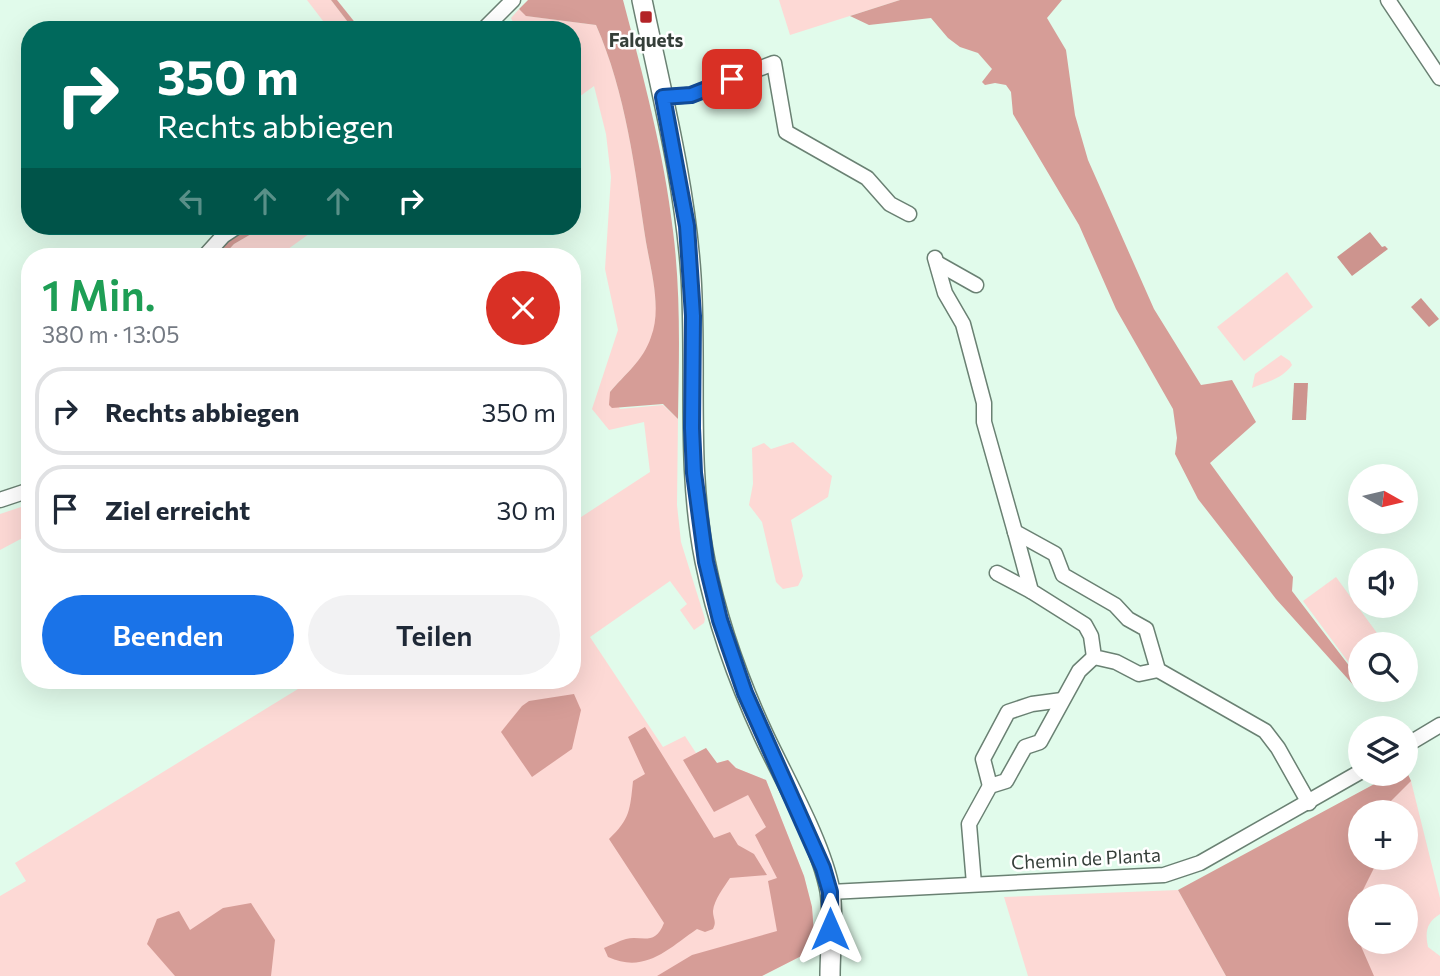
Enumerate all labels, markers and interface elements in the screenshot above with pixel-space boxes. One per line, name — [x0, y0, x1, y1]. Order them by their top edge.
marker: Falquets — [638, 9, 654, 25]
place label: Falquets — [609, 28, 683, 51]
text: 350 m — [157, 45, 299, 105]
icon: right — [42, 49, 133, 140]
pin — [702, 49, 762, 109]
icon: arrive — [713, 60, 751, 98]
text: Rechts abbiegen — [157, 105, 394, 145]
icon: left — [173, 182, 211, 220]
icon: ahead — [246, 182, 284, 220]
icon: ahead — [319, 182, 357, 220]
icon: right — [392, 182, 430, 220]
text: 1 Min. — [42, 268, 155, 320]
button: close — [486, 271, 560, 345]
text: 380 m · 13:05 — [42, 320, 179, 348]
icon: right — [46, 392, 84, 430]
text: Rechts abbiegen — [105, 396, 300, 427]
text: 350 m — [482, 396, 556, 427]
north arrow — [1348, 464, 1418, 534]
map controls — [1348, 464, 1418, 954]
icon: arrive — [46, 490, 84, 528]
text: Ziel erreicht — [105, 494, 250, 525]
text: 30 m — [497, 494, 556, 525]
button: sound — [1348, 548, 1418, 618]
button: Beenden — [42, 595, 294, 675]
button: Teilen — [308, 595, 560, 675]
button: search — [1348, 632, 1418, 702]
button: layers — [1348, 716, 1418, 786]
button: + — [1348, 800, 1418, 870]
street label: Chemin de Planta — [1011, 843, 1161, 873]
button: − — [1348, 884, 1418, 954]
position arrow — [793, 892, 867, 966]

